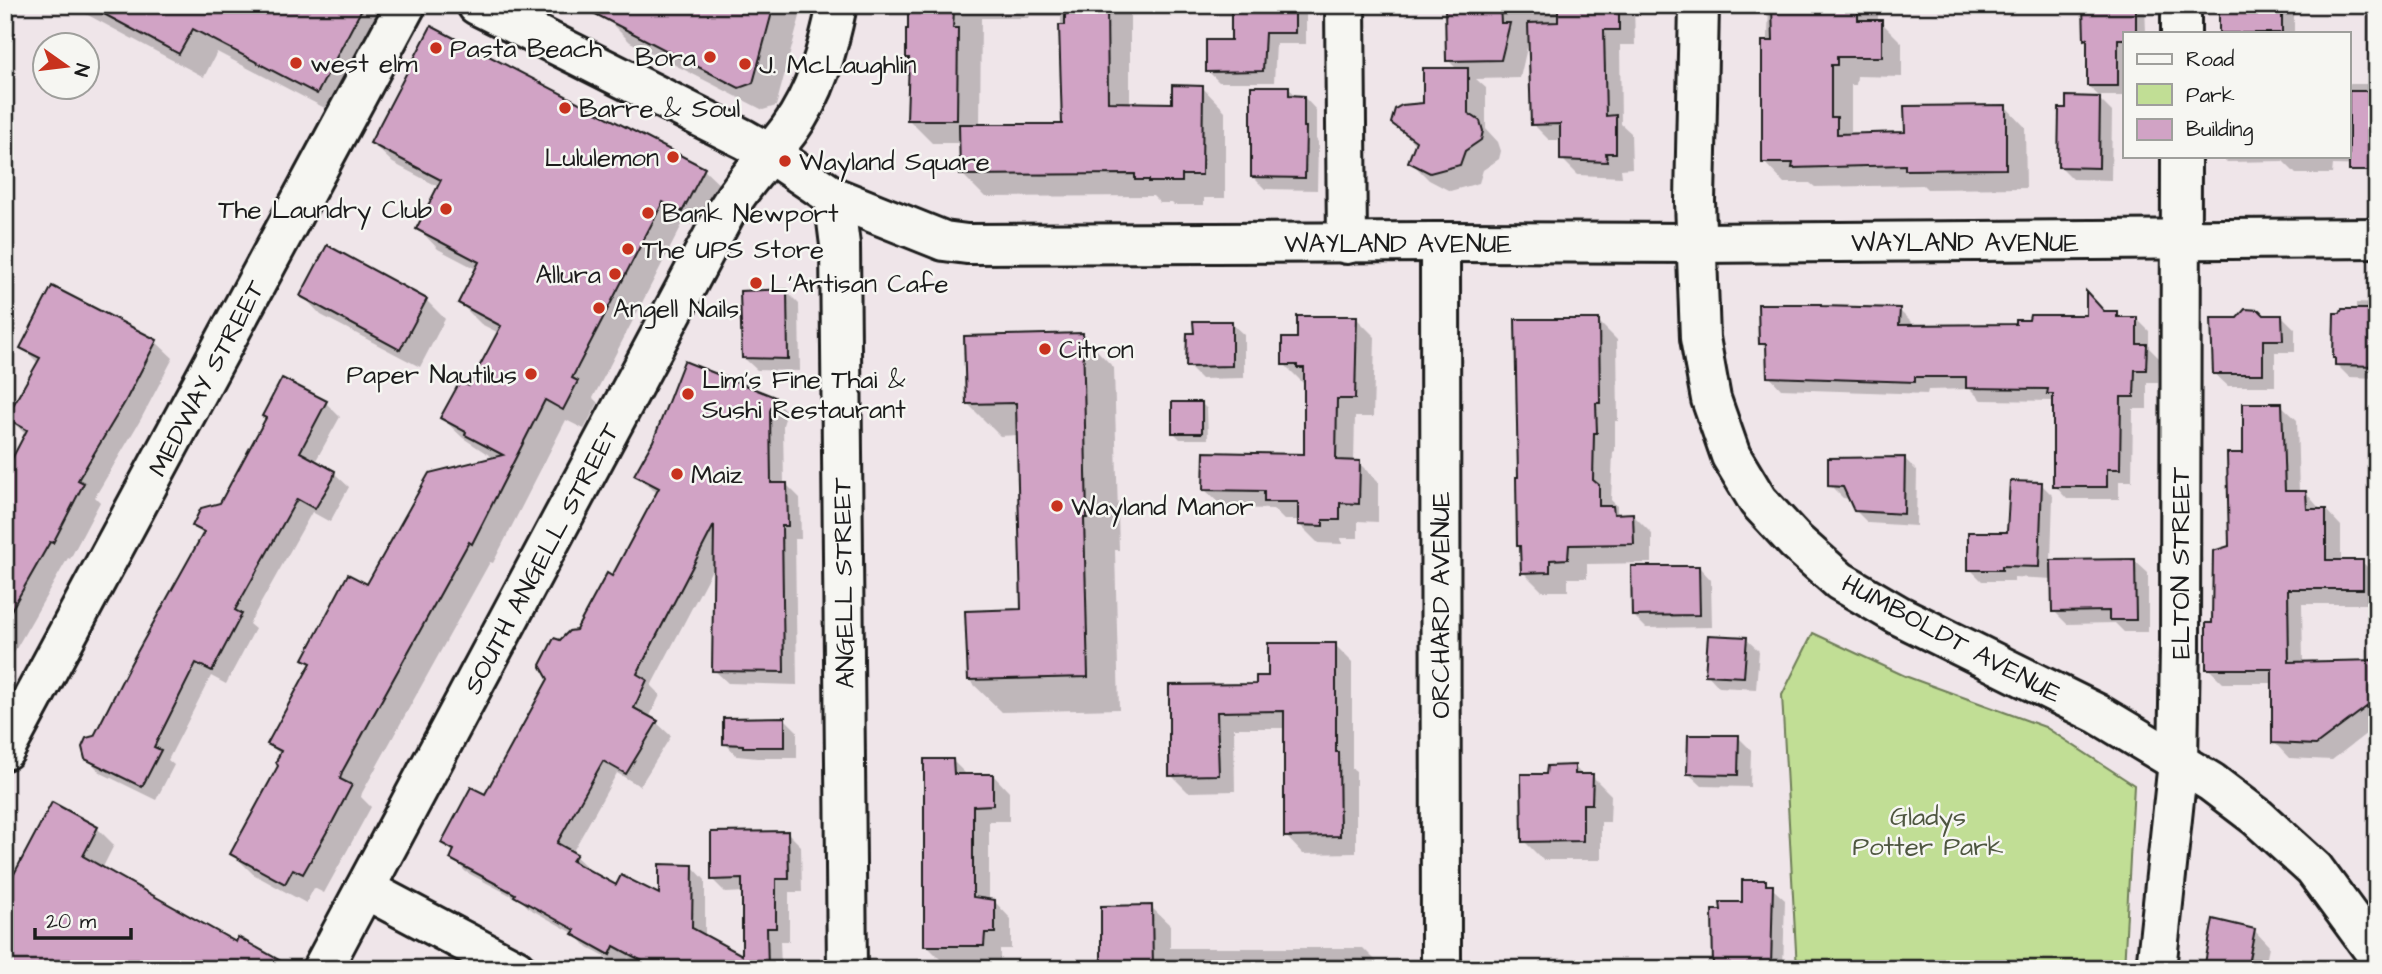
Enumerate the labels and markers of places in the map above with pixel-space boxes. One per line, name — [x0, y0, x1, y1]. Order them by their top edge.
place label: Pasta Beach — [450, 31, 602, 67]
marker: Pasta Beach — [428, 40, 444, 56]
place label: Bora — [635, 40, 696, 76]
place label: west elm — [310, 46, 418, 82]
place label: J. McLaughlin — [759, 47, 917, 85]
marker: Bora — [702, 49, 718, 65]
marker: west elm — [288, 55, 304, 71]
marker: J. McLaughlin — [737, 56, 753, 72]
place label: Barre & Soul — [579, 91, 740, 127]
marker: Barre & Soul — [557, 100, 573, 116]
place label: Lululemon — [544, 140, 659, 176]
place label: Wayland Square — [799, 144, 990, 182]
marker: Lululemon — [665, 149, 681, 165]
marker: Wayland Square — [777, 153, 793, 169]
place label: The Laundry Club — [218, 192, 432, 230]
place label: Bank Newport — [662, 196, 839, 232]
marker: The Laundry Club — [438, 201, 454, 217]
marker: Bank Newport — [640, 205, 656, 221]
place label: The UPS Store — [642, 232, 824, 268]
marker: The UPS Store — [620, 241, 636, 257]
place label: Allura — [535, 257, 601, 293]
marker: Allura — [607, 266, 623, 282]
place label: L'Artisan Cafe — [770, 266, 949, 302]
marker: L'Artisan Cafe — [748, 275, 764, 291]
place label: Angell Nails — [613, 291, 739, 329]
marker: Angell Nails — [591, 300, 607, 316]
place label: Citron — [1059, 332, 1134, 368]
marker: Citron — [1037, 341, 1053, 357]
place label: Paper Nautilus — [346, 357, 517, 393]
place label: Lim's Fine Thai & Sushi Restaurant — [702, 362, 906, 428]
marker: Paper Nautilus — [523, 366, 539, 382]
marker: Lim's Fine Thai & Sushi Restaurant — [680, 386, 696, 402]
place label: Maiz — [691, 457, 743, 493]
marker: Maiz — [669, 466, 685, 482]
place label: Wayland Manor — [1071, 489, 1254, 527]
marker: Wayland Manor — [1049, 498, 1065, 514]

